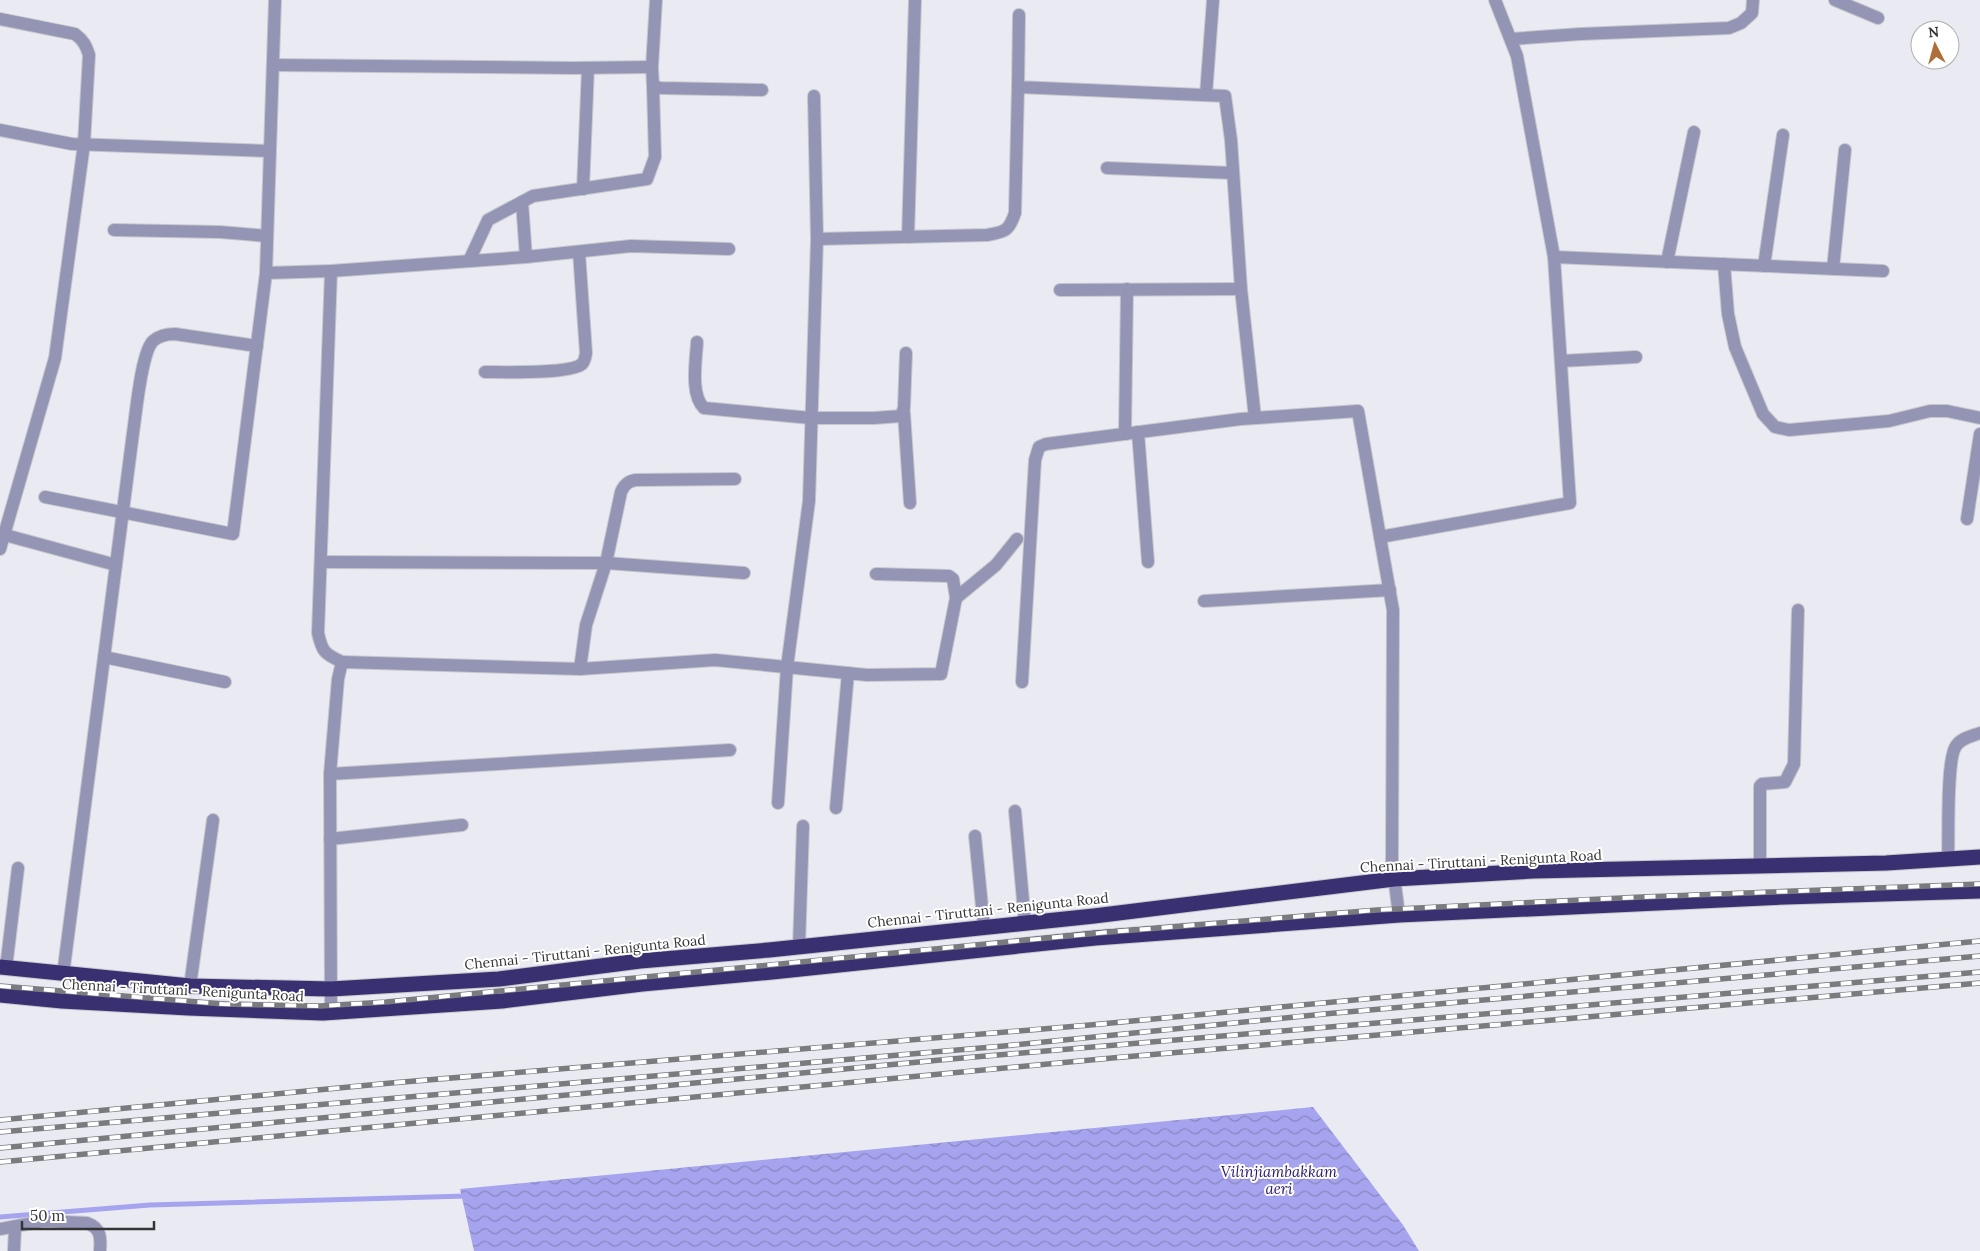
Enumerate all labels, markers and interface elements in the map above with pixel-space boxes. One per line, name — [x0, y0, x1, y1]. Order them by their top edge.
north arrow — [1910, 20, 1960, 70]
text: N — [1927, 23, 1940, 42]
street label: Chennai - Tiruttani - Renigunta Road — [1360, 846, 1602, 876]
street label: Chennai - Tiruttani - Renigunta Road — [867, 888, 1109, 932]
street label: Chennai - Tiruttani - Renigunta Road — [464, 930, 706, 974]
street label: Chennai - Tiruttani - Renigunta Road — [62, 975, 304, 1005]
water label: Vilinjiambakkam aeri — [1221, 1162, 1337, 1198]
scale bar — [22, 1198, 155, 1230]
text: 50 m — [30, 1206, 65, 1225]

